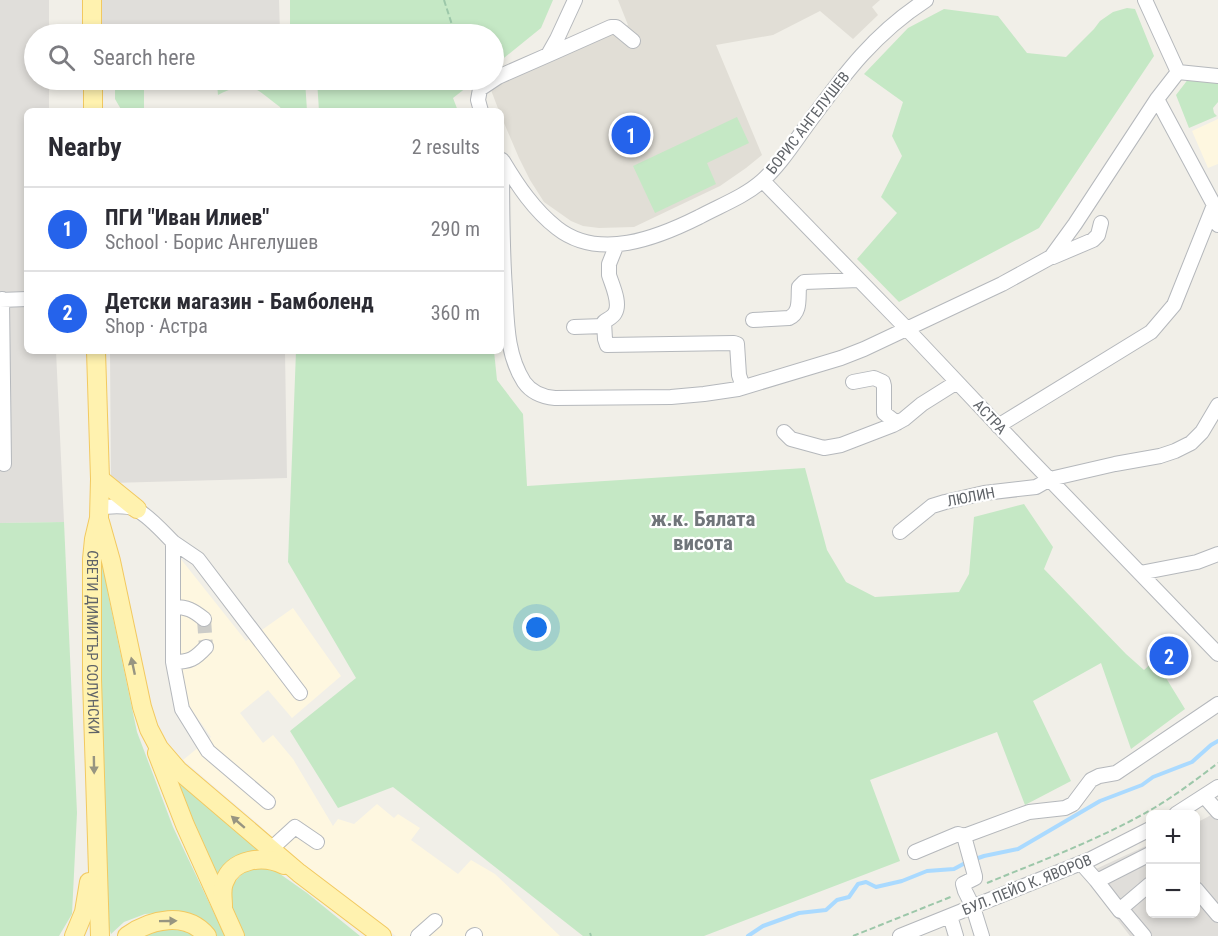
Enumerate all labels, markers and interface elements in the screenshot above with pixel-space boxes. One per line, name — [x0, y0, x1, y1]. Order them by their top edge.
search box — [24, 24, 504, 90]
icon: search — [45, 41, 78, 74]
text: Search here — [93, 45, 195, 70]
street label: БОРИС АНГЕЛУШЕВ — [762, 68, 854, 178]
pin: 1 — [612, 112, 650, 158]
text: Nearby — [48, 132, 122, 162]
text: 2 results — [412, 135, 480, 159]
text: ПГИ "Иван Илиев" — [105, 205, 269, 230]
text: 1 — [62, 217, 73, 241]
text: 290 m — [431, 217, 480, 241]
text: School · Борис Ангелушев — [105, 230, 318, 254]
text: Детски магазин - Бамболенд — [105, 289, 374, 314]
text: 2 — [62, 301, 73, 325]
text: 360 m — [431, 301, 480, 325]
text: Shop · Астра — [105, 314, 208, 338]
street label: АСТРА — [970, 396, 1011, 438]
street label: ЛЮЛИН — [946, 484, 996, 510]
district label: ж.к. Бялата висота — [651, 507, 755, 555]
street label: СВЕТИ ДИМИТЪР СОЛУНСКИ — [83, 549, 103, 735]
your location — [522, 613, 551, 642]
pin: 2 — [1150, 634, 1188, 678]
one-way arrow — [128, 656, 137, 675]
one-way arrow — [89, 756, 99, 775]
map controls — [1146, 810, 1200, 918]
button: + — [1146, 810, 1200, 864]
one-way arrow — [230, 815, 246, 828]
street label: БУЛ. ПЕЙО К. ЯВОРОВ — [960, 851, 1094, 919]
button: − — [1146, 864, 1200, 918]
one-way arrow — [158, 916, 177, 926]

